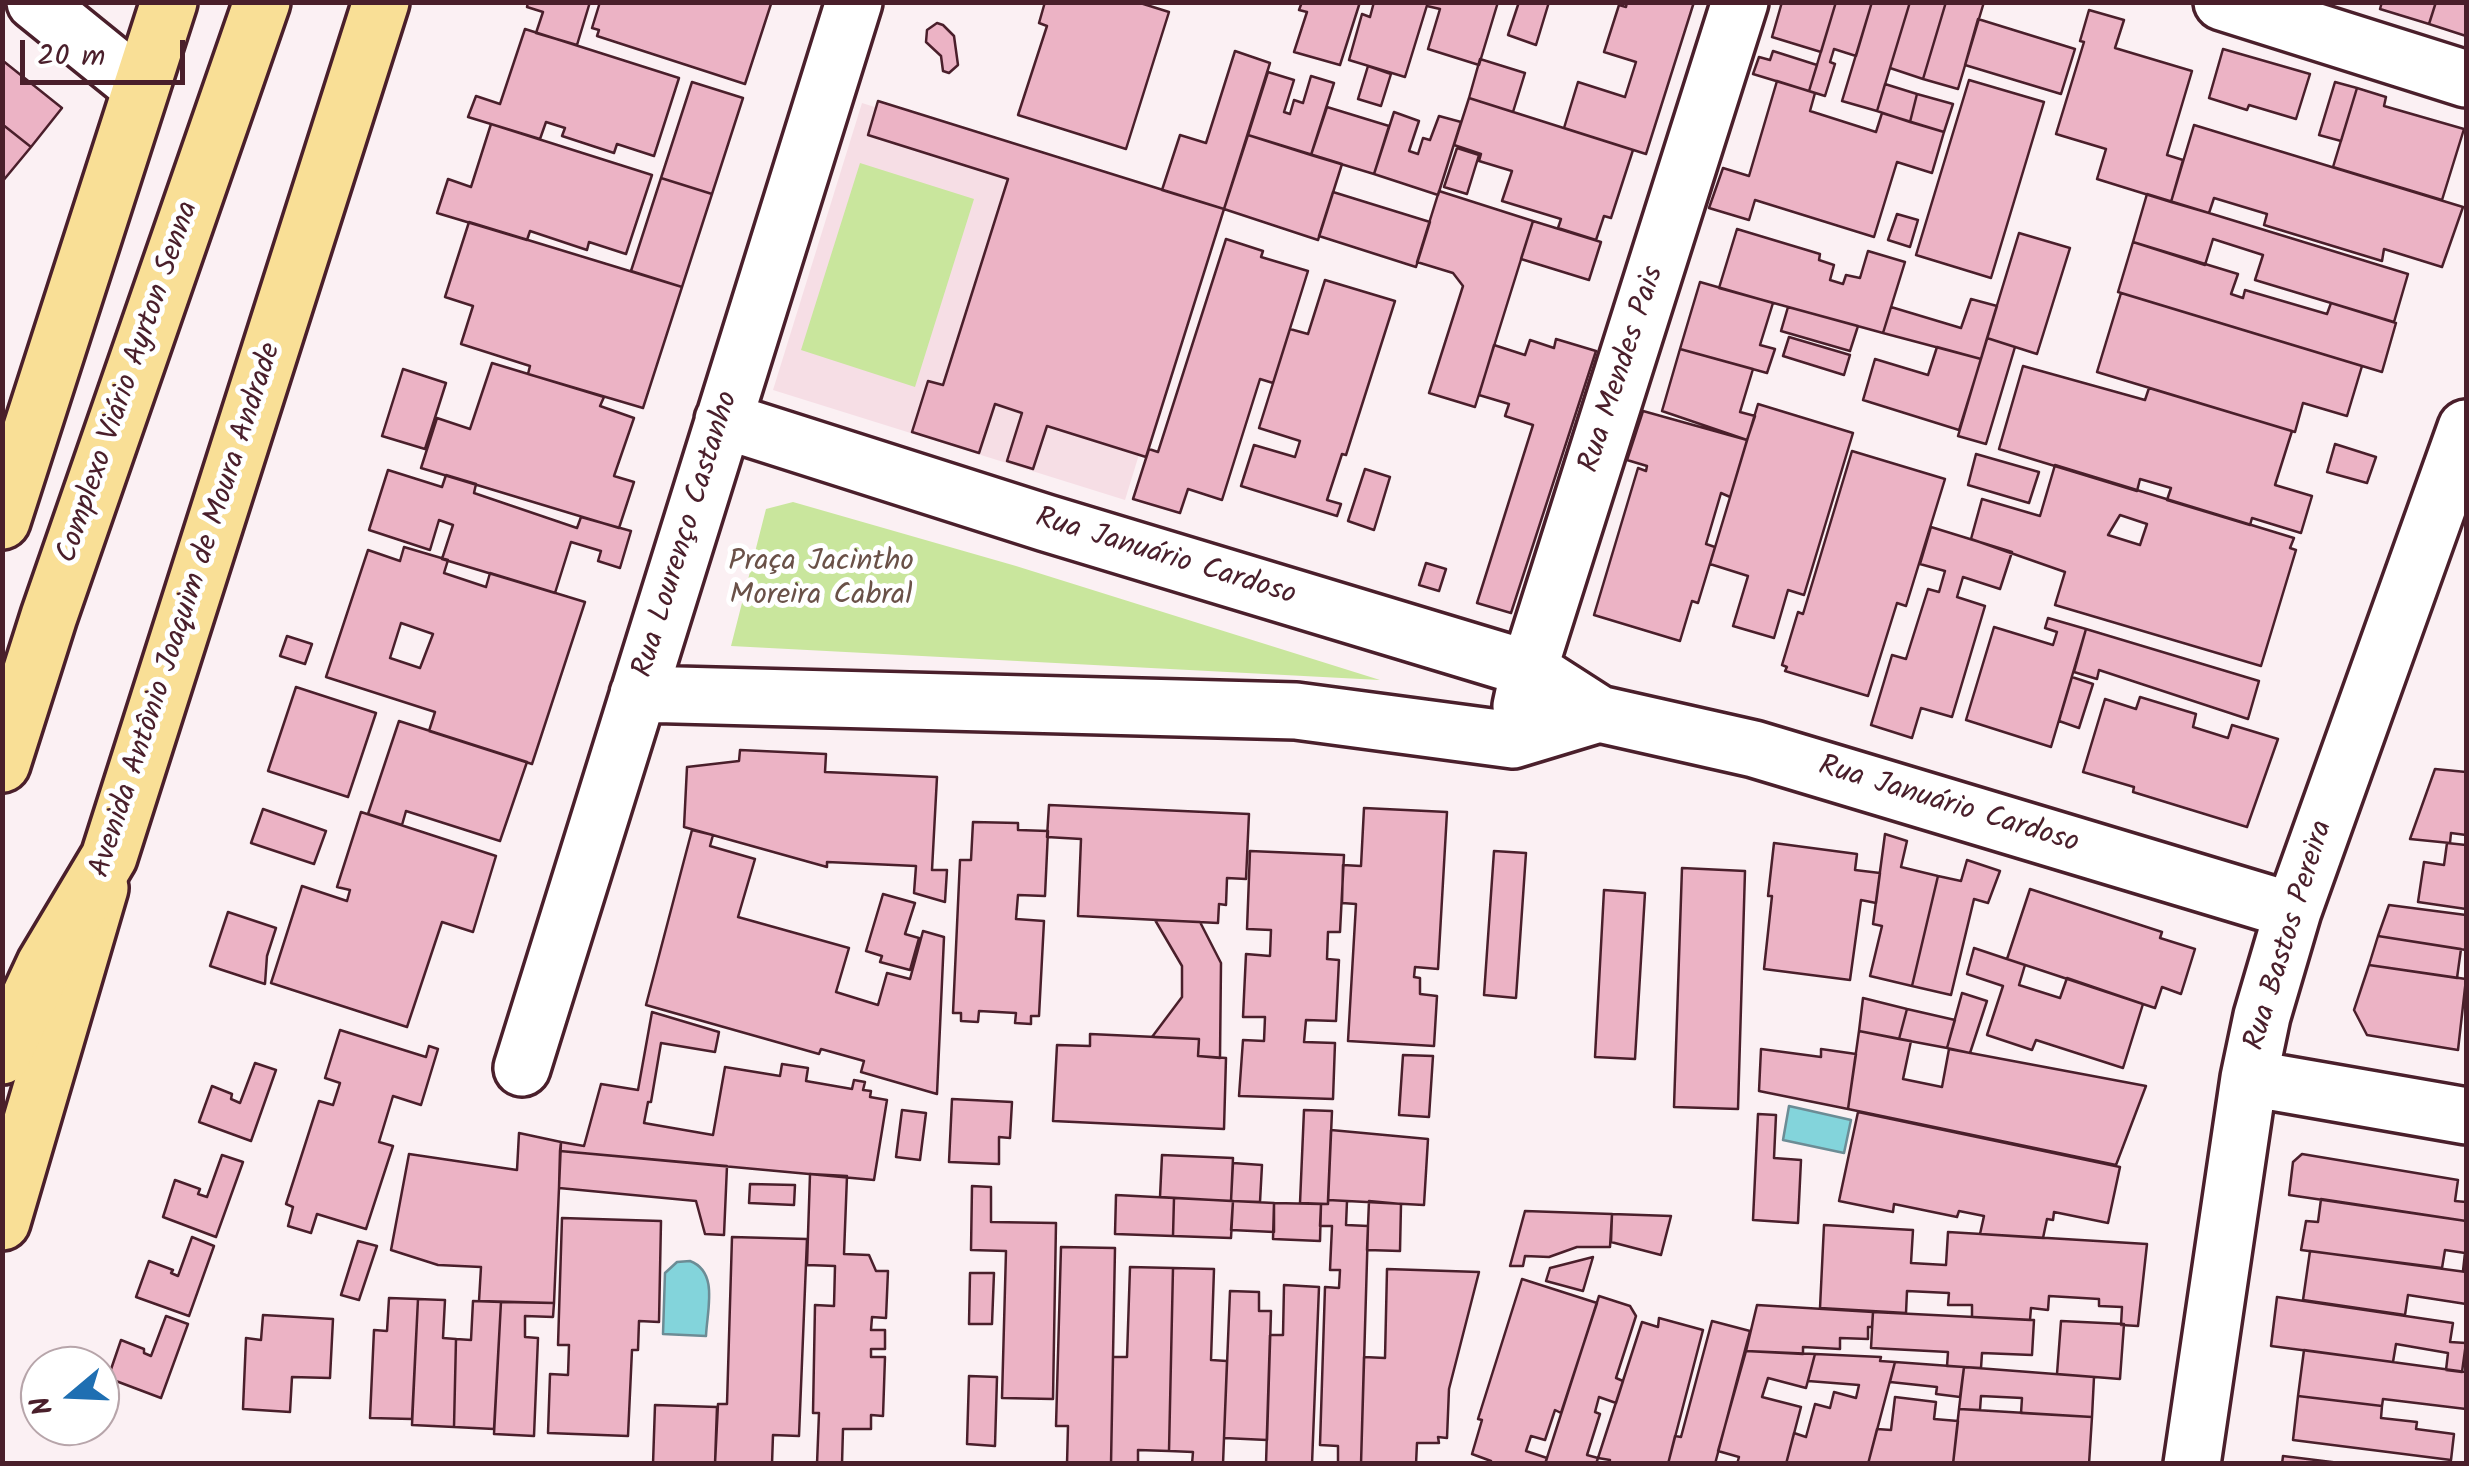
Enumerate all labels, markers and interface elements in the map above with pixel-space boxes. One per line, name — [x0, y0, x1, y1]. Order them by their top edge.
scale bar — [25, 20, 190, 82]
text: 20 m — [37, 33, 105, 81]
street label: Complexo Viário Ayrton Senna — [51, 198, 209, 568]
street label: Rua Mendes Pais — [1574, 262, 1674, 478]
street label: Avenida Antônio Joaquim de Moura Andrade — [84, 339, 292, 883]
street label: Rua Lourenço Castanho — [627, 388, 749, 682]
street label: Rua Januário Cardoso — [1030, 502, 1300, 616]
park label: Praça Jacintho Moreira Cabral — [728, 546, 914, 616]
street label: Rua Januário Cardoso — [1813, 750, 2083, 864]
street label: Rua Bastos Pereira — [2239, 817, 2343, 1055]
north arrow — [20, 1346, 120, 1446]
text: N — [19, 1390, 67, 1421]

